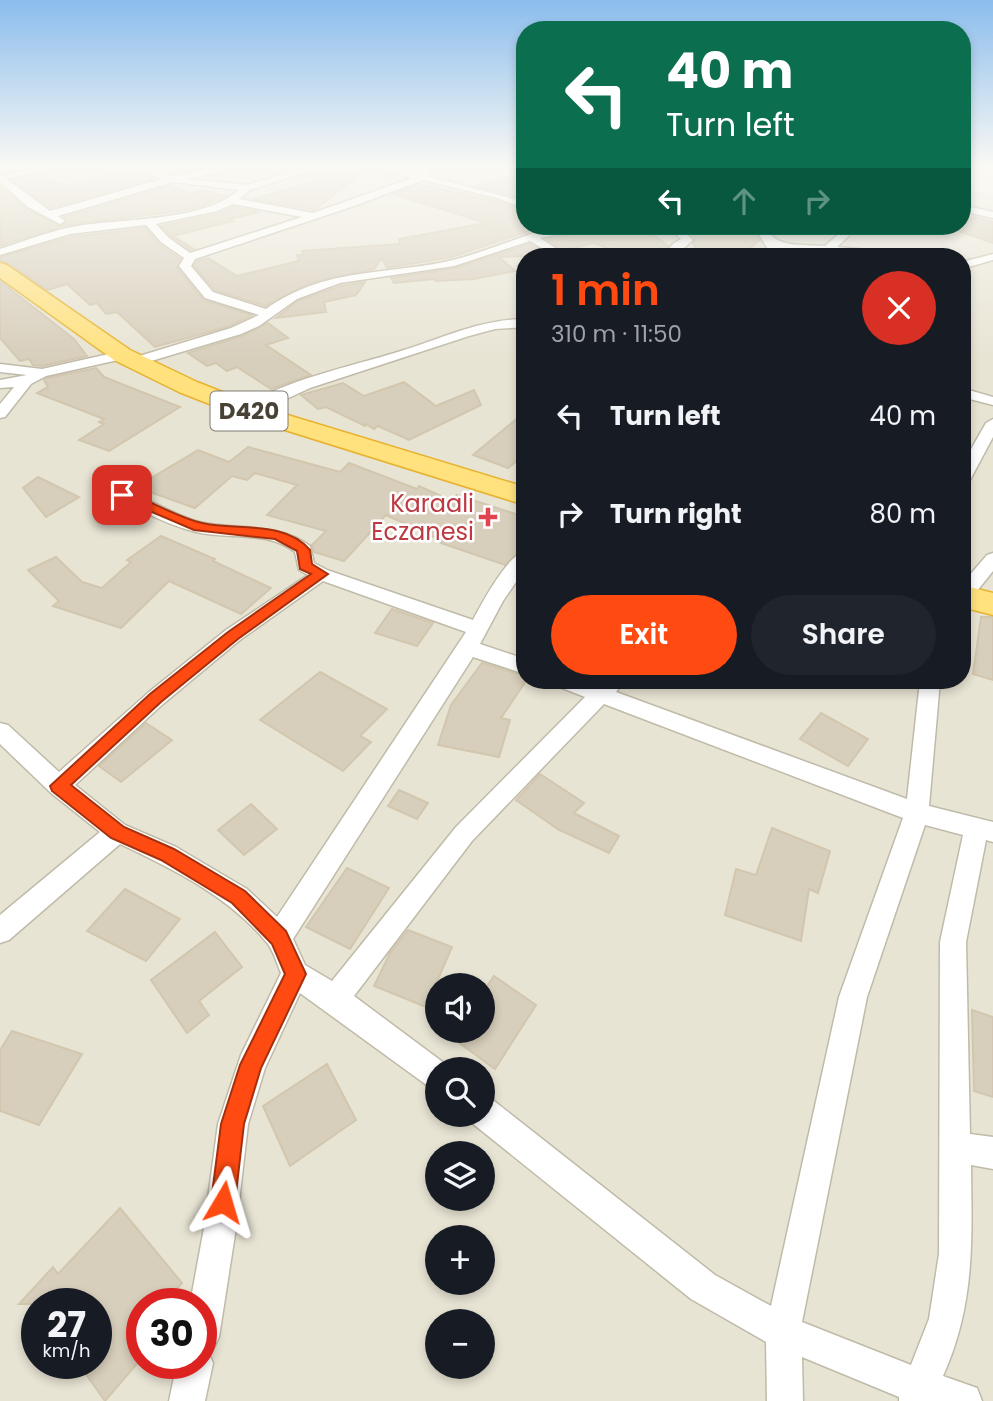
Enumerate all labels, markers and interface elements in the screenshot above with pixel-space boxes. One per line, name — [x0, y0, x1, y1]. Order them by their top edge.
text: 40 m — [666, 37, 793, 105]
icon: left — [551, 49, 642, 140]
text: Turn left — [666, 102, 795, 147]
icon: left — [652, 182, 690, 220]
icon: ahead — [725, 182, 763, 220]
icon: right — [798, 182, 836, 220]
text: 1 min — [551, 261, 660, 320]
button: close — [862, 271, 936, 345]
text: 310 m · 11:50 — [551, 318, 682, 350]
road number: D420 — [210, 392, 288, 430]
icon: left — [551, 397, 589, 435]
text: Turn left — [610, 398, 721, 434]
text: 40 m — [870, 398, 936, 434]
pin — [92, 465, 152, 525]
icon: arrive — [103, 476, 141, 514]
place label: Karaali Eczanesi — [371, 487, 474, 548]
icon: right — [551, 495, 589, 533]
text: Turn right — [610, 496, 742, 532]
text: 80 m — [870, 496, 936, 532]
marker: Karaali Eczanesi — [480, 509, 496, 525]
button: Exit — [551, 595, 737, 675]
button: Share — [751, 595, 936, 675]
map controls — [425, 973, 495, 1379]
button: sound — [425, 973, 495, 1043]
button: search — [425, 1057, 495, 1127]
button: layers — [425, 1141, 495, 1211]
position arrow — [186, 1165, 260, 1239]
button: + — [425, 1225, 495, 1295]
speed limit sign: 30 — [126, 1288, 217, 1379]
text: 27 — [47, 1300, 86, 1349]
button: − — [425, 1309, 495, 1379]
text: km/h — [43, 1338, 90, 1363]

